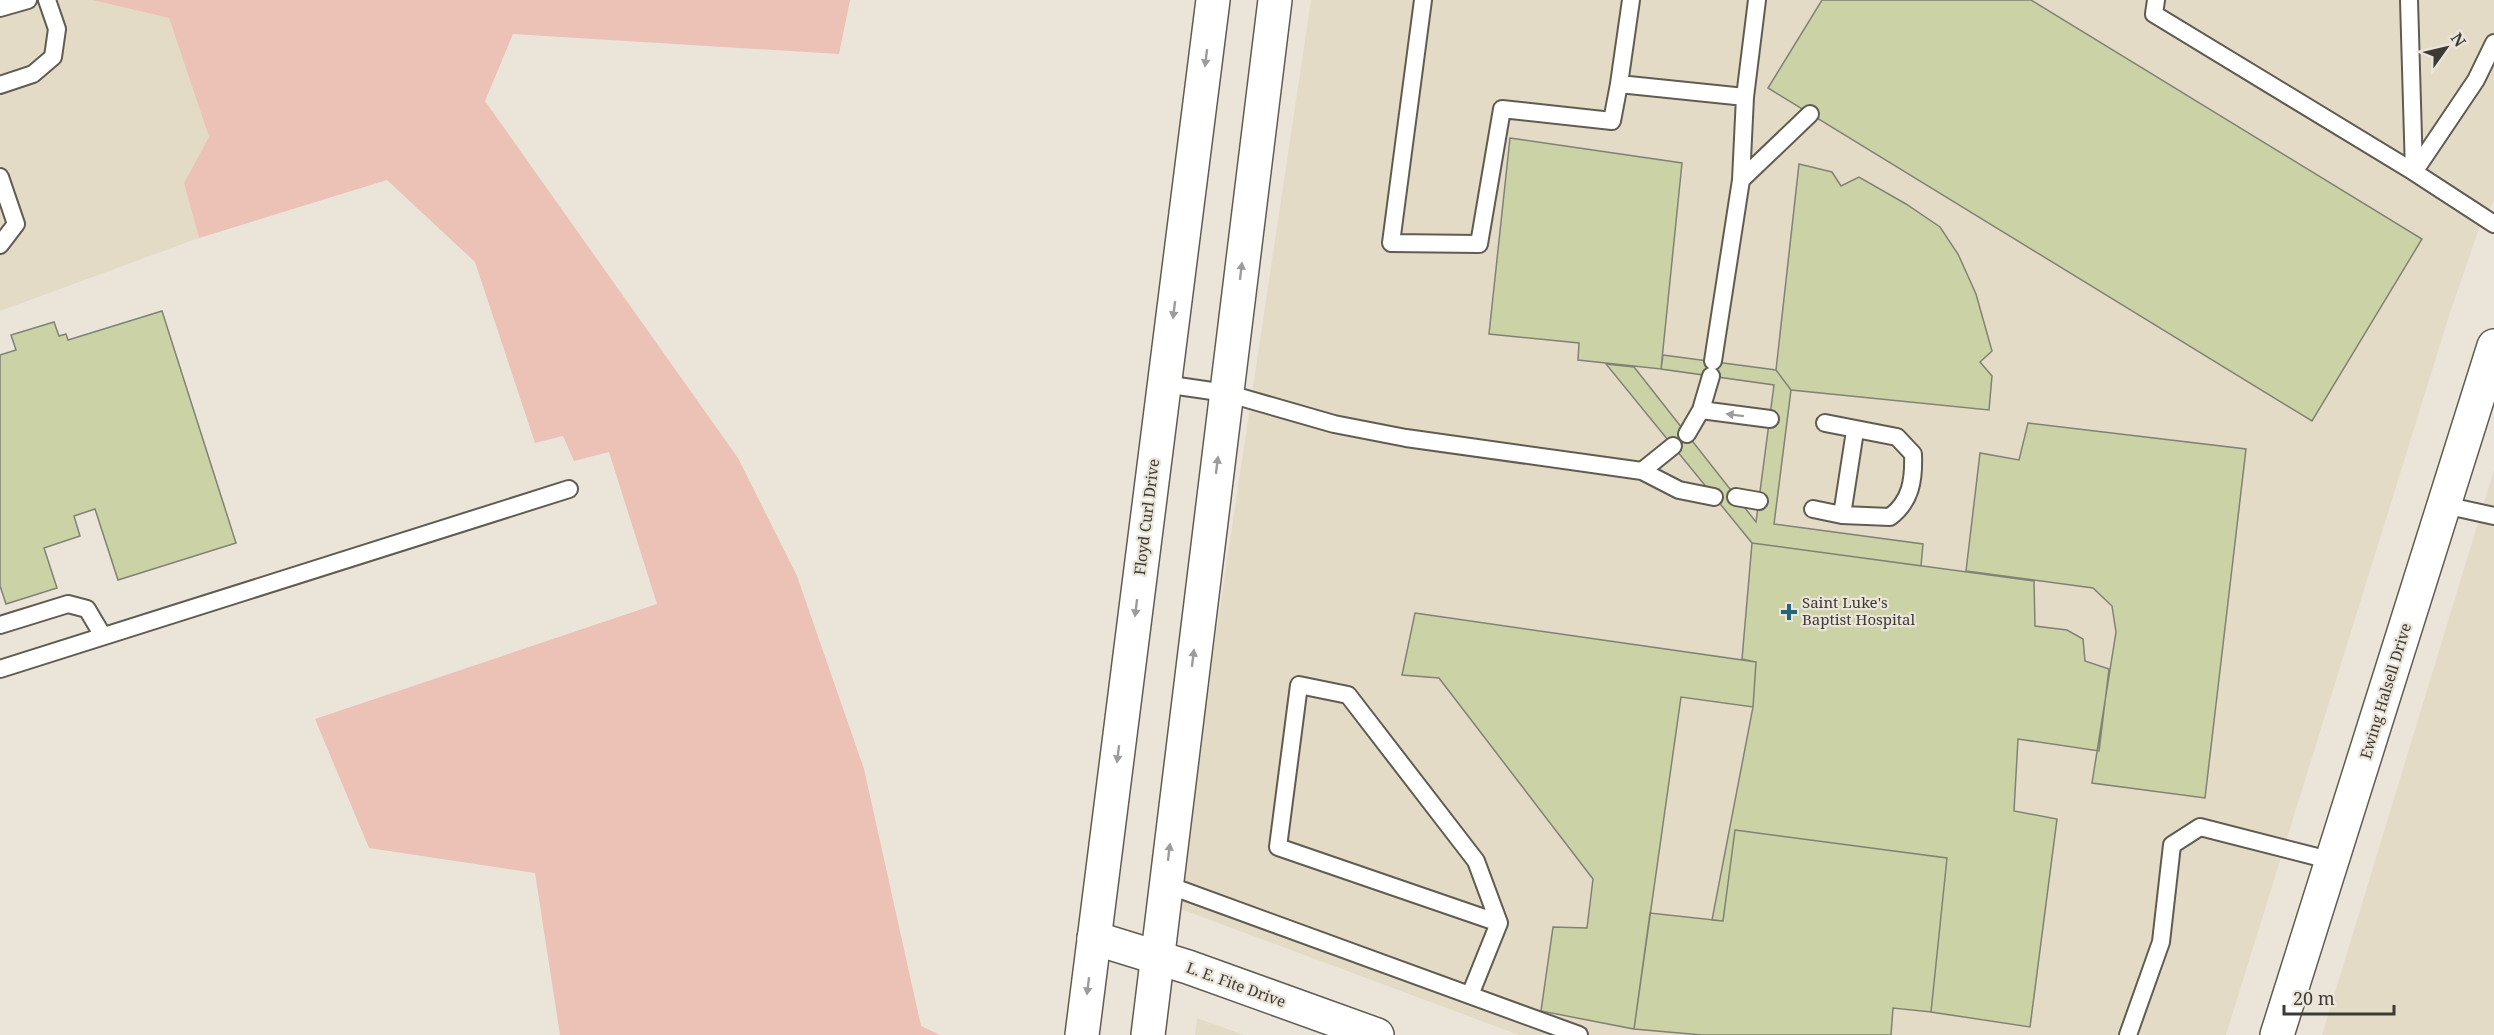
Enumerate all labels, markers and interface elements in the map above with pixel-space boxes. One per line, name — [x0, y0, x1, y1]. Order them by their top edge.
north arrow — [2416, 18, 2476, 78]
text: N — [2446, 28, 2471, 51]
one-way arrow — [1201, 49, 1210, 68]
one-way arrow — [1237, 262, 1246, 281]
one-way arrow — [1169, 301, 1178, 320]
one-way arrow — [1726, 410, 1745, 419]
one-way arrow — [1213, 455, 1222, 474]
street label: Floyd Curl Drive — [1129, 457, 1163, 576]
place label: Saint Luke's Baptist Hospital — [1802, 592, 1916, 629]
one-way arrow — [1131, 599, 1141, 618]
marker: Saint Luke's Baptist Hospital — [1780, 603, 1798, 621]
street label: Ewing Halsell Drive — [2355, 620, 2415, 761]
one-way arrow — [1189, 649, 1198, 668]
one-way arrow — [1113, 744, 1122, 763]
one-way arrow — [1165, 842, 1174, 861]
street label: L. E. Fite Drive — [1184, 957, 1289, 1011]
one-way arrow — [1084, 977, 1093, 996]
scale bar — [2284, 978, 2394, 1016]
text: 20 m — [2293, 986, 2335, 1010]

